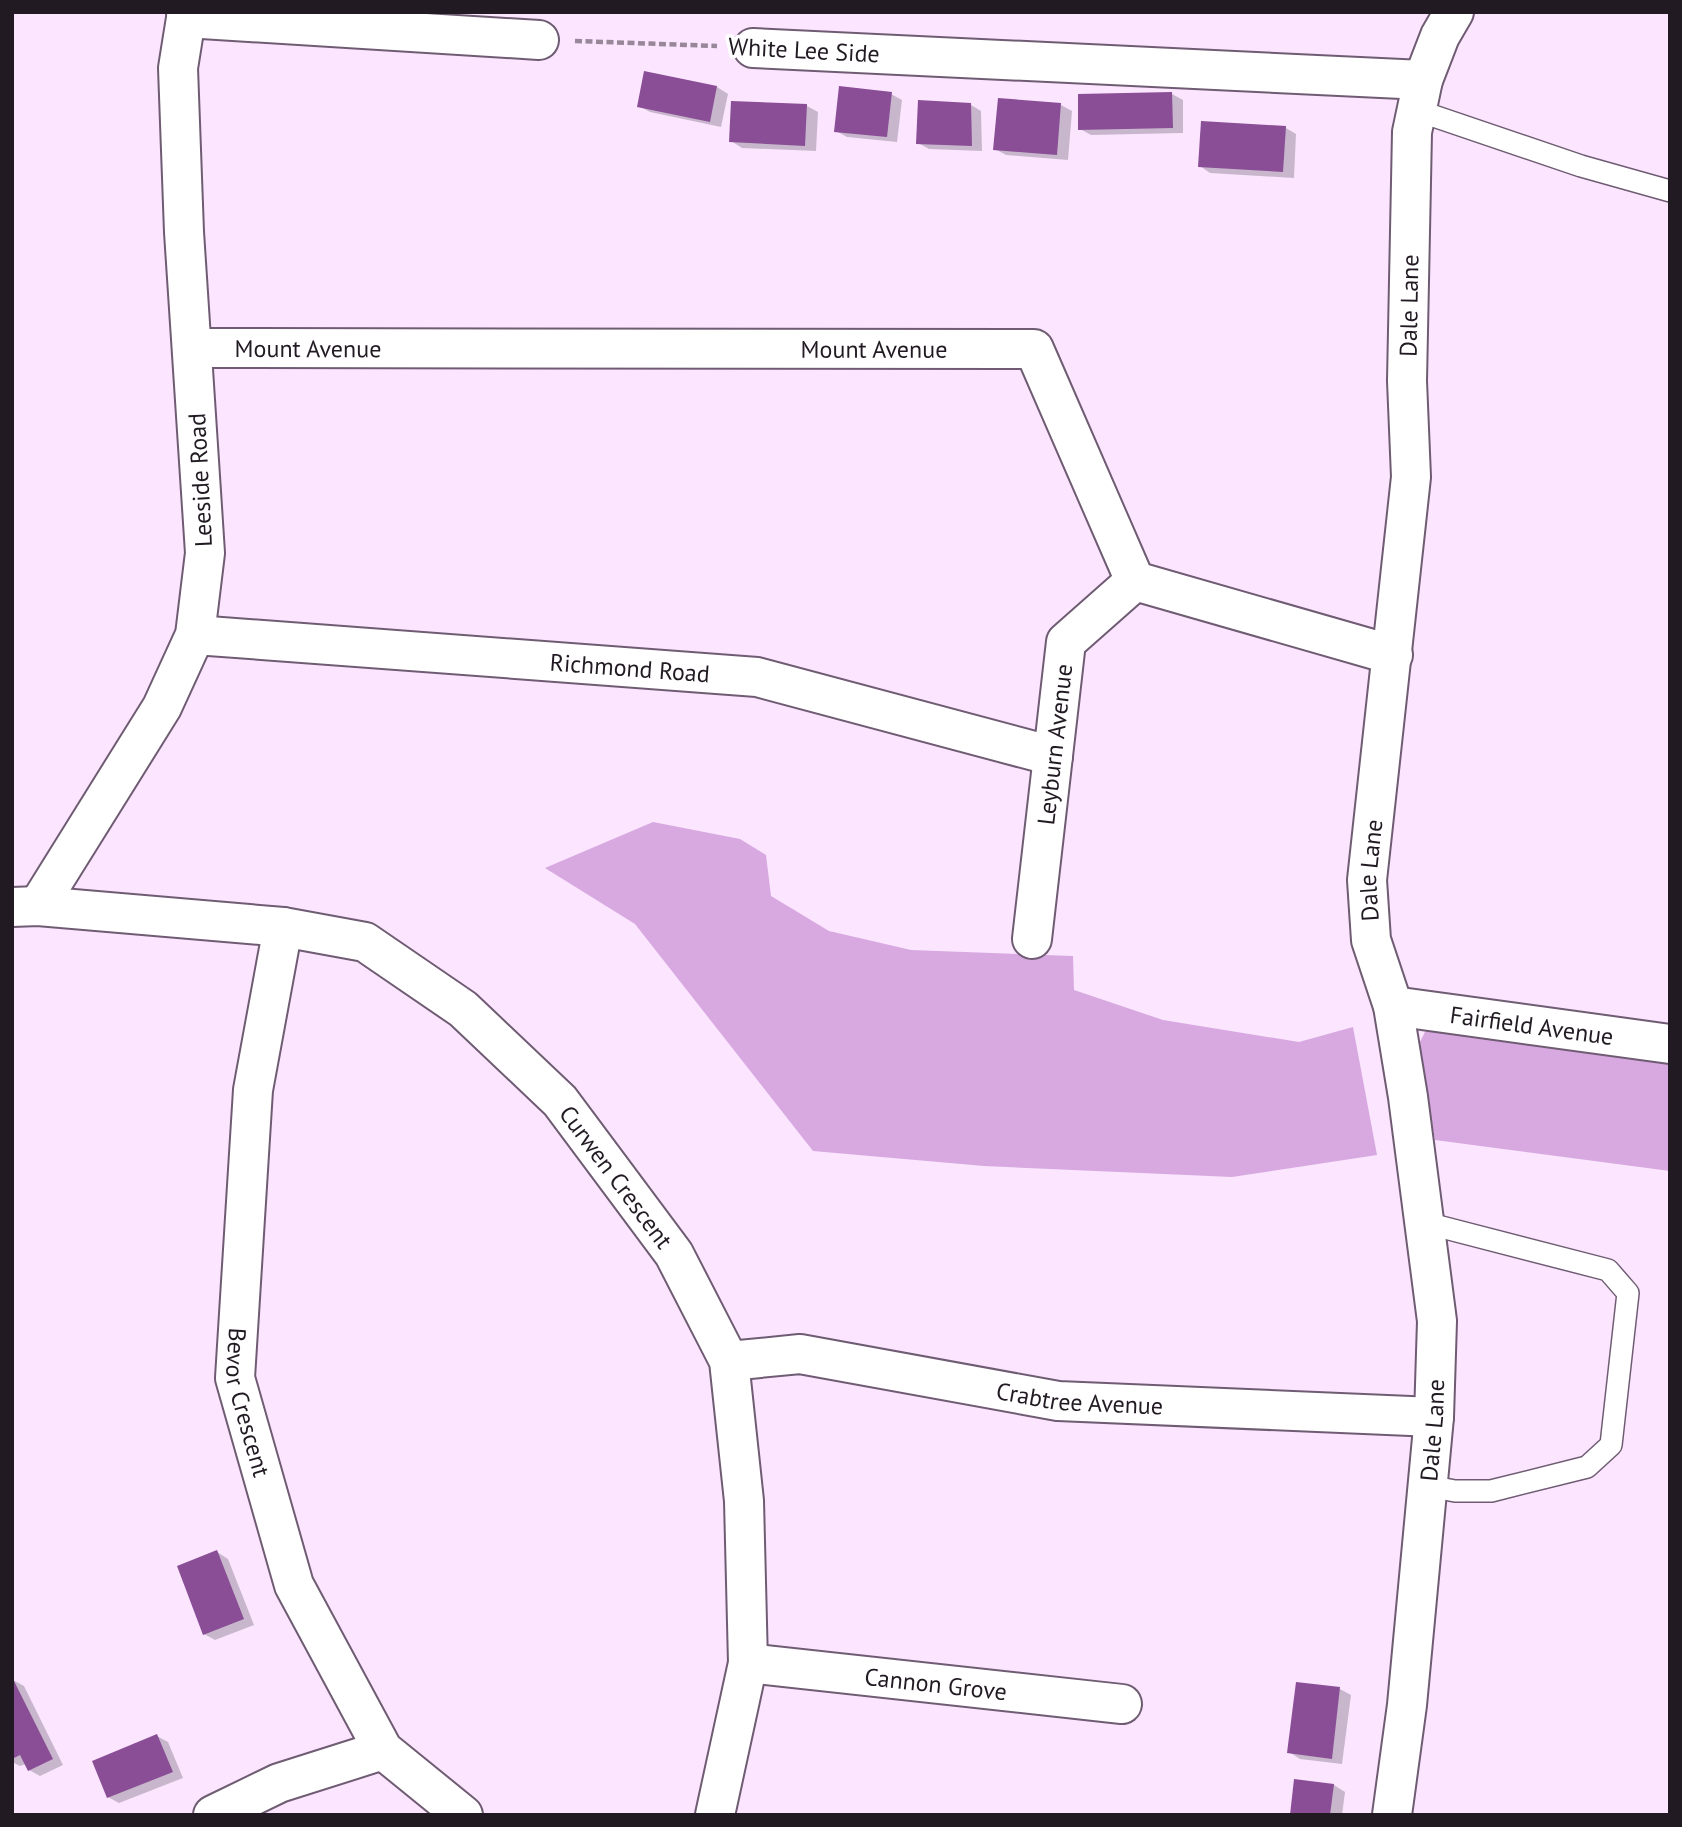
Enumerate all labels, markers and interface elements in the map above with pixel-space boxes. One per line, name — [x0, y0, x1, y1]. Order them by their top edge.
street label: White Lee Side — [727, 31, 881, 69]
street label: Dale Lane — [1392, 254, 1425, 357]
street label: Mount Avenue — [235, 333, 381, 364]
street label: Mount Avenue — [801, 333, 947, 364]
street label: Leeside Road — [181, 412, 219, 548]
street label: Richmond Road — [549, 646, 711, 689]
street label: Leyburn Avenue — [1030, 662, 1079, 826]
street label: Dale Lane — [1351, 818, 1389, 922]
street label: Fairfield Avenue — [1448, 998, 1615, 1052]
street label: Curwen Crescent — [553, 1099, 680, 1254]
street label: Bevor Crescent — [220, 1327, 278, 1480]
street label: Crabtree Avenue — [994, 1375, 1164, 1421]
street label: Dale Lane — [1413, 1379, 1451, 1483]
street label: Cannon Grove — [863, 1660, 1009, 1707]

